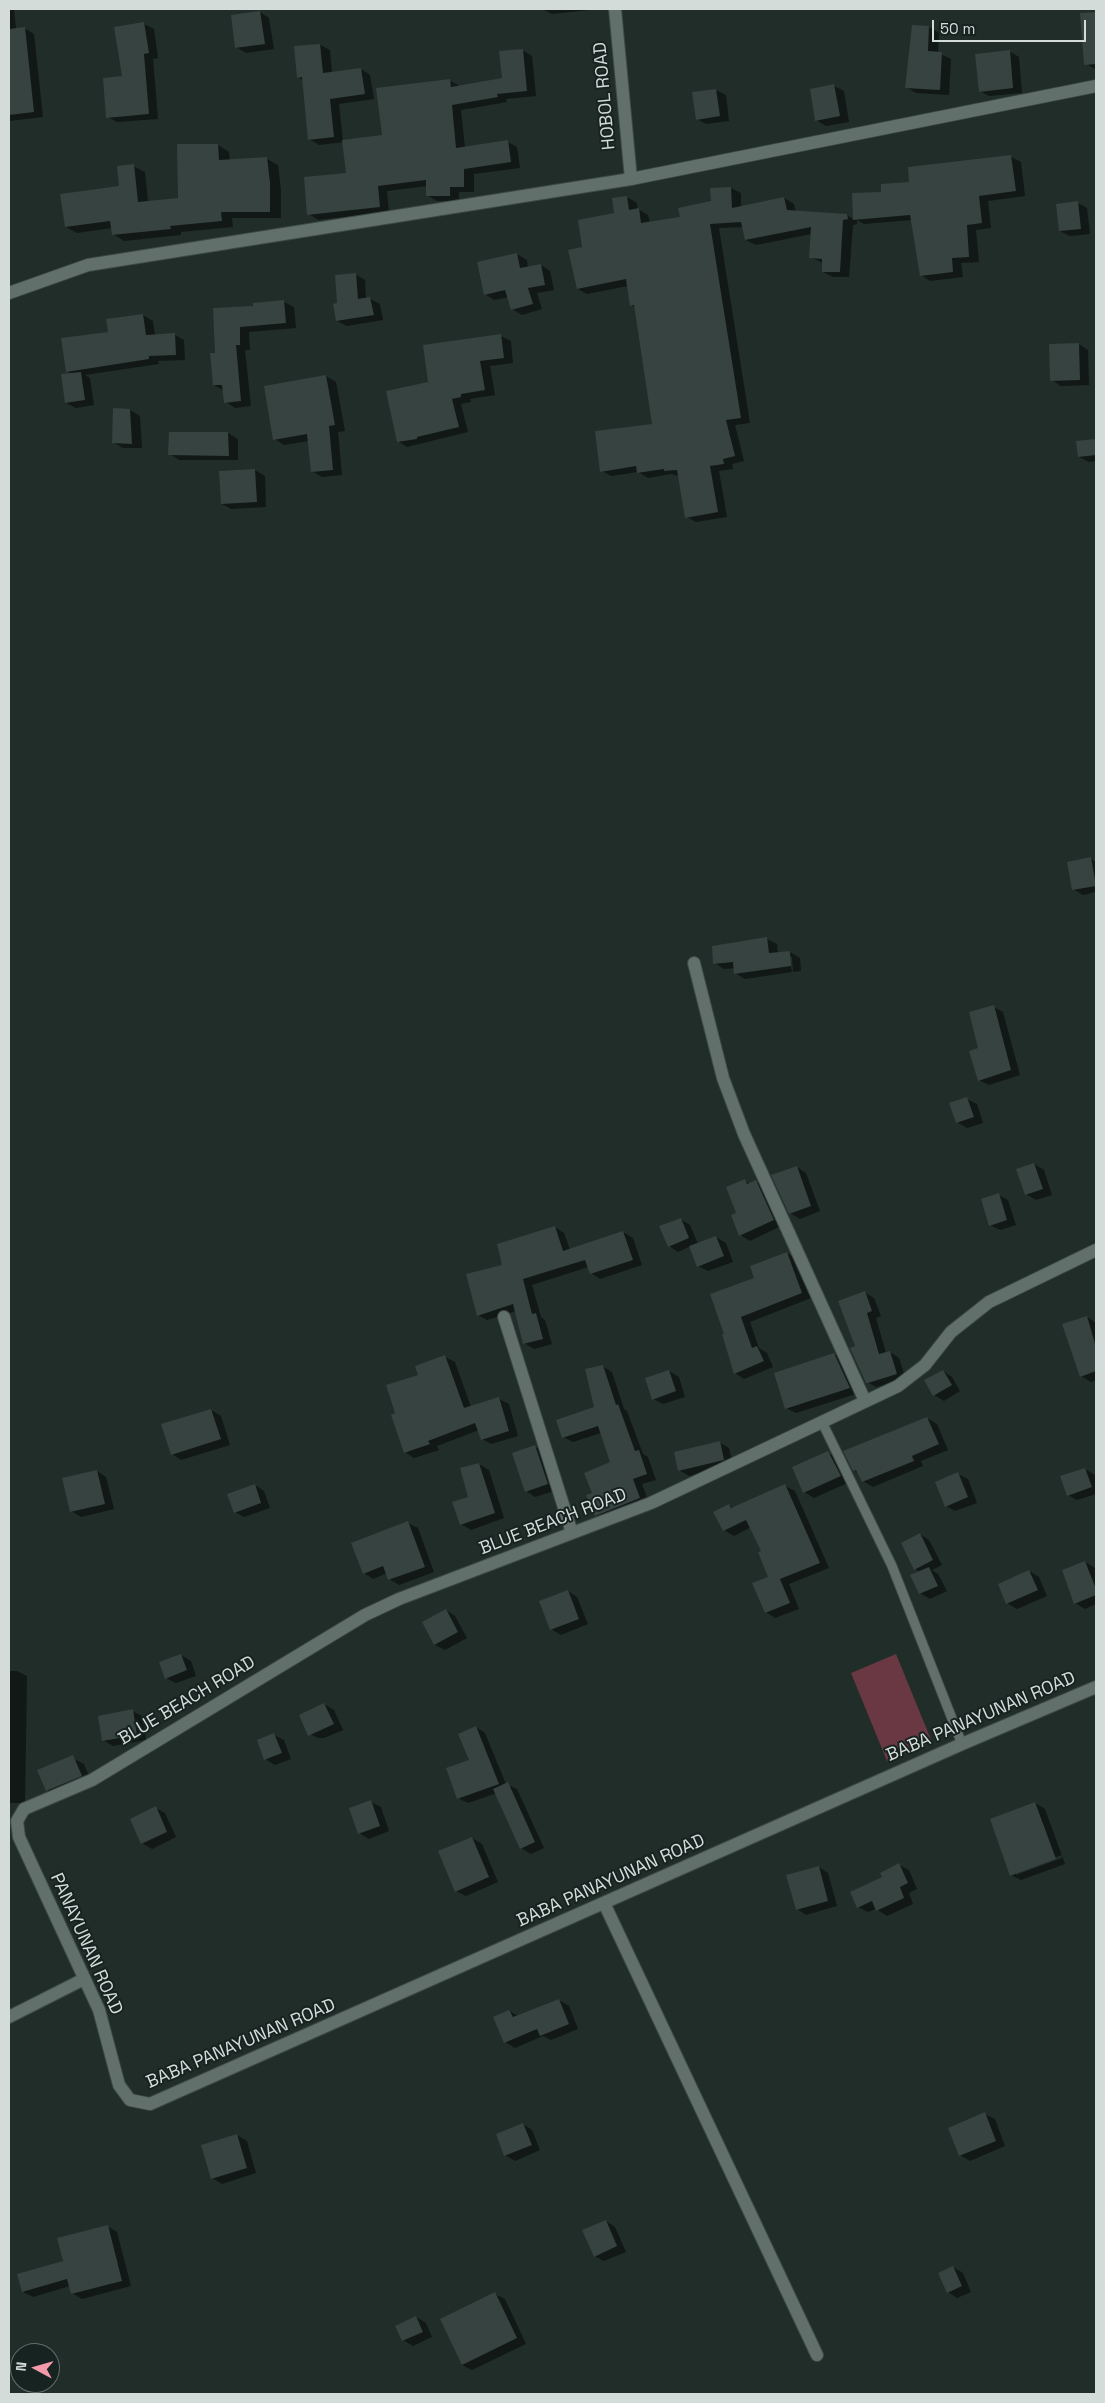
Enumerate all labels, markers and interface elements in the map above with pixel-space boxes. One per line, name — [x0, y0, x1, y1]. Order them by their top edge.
scale bar — [935, 10, 1089, 42]
text: 50 m — [940, 19, 975, 38]
street label: HOBOL ROAD — [590, 41, 620, 151]
street label: BLUE BEACH ROAD — [476, 1484, 630, 1560]
street label: BLUE BEACH ROAD — [115, 1652, 259, 1750]
street label: BABA PANAYUNAN ROAD — [883, 1667, 1079, 1767]
street label: BABA PANAYUNAN ROAD — [514, 1830, 708, 1932]
street label: PANAYUNAN ROAD — [45, 1870, 127, 2018]
street label: BABA PANAYUNAN ROAD — [143, 1994, 339, 2094]
north arrow — [10, 2343, 60, 2393]
text: N — [12, 2361, 31, 2372]

